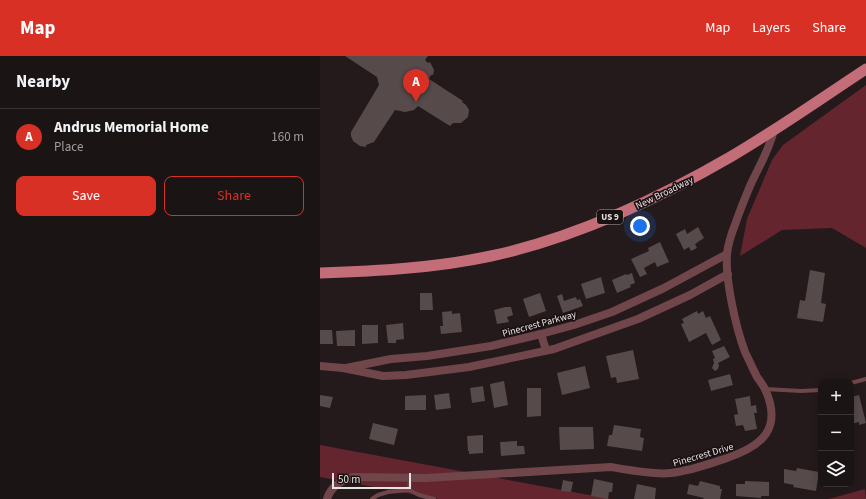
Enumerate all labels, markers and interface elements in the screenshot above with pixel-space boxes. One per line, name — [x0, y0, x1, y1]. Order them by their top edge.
text: Map — [20, 15, 55, 42]
text: Map — [705, 18, 730, 38]
text: Layers — [752, 18, 790, 38]
text: Share — [812, 18, 846, 38]
pin: A — [403, 69, 429, 102]
text: Nearby — [16, 70, 70, 94]
text: Andrus Memorial Home — [54, 117, 209, 138]
text: A — [25, 128, 33, 146]
text: 160 m — [271, 128, 304, 146]
text: Place — [54, 138, 83, 156]
street label: New Broadway — [633, 173, 696, 213]
button: Save — [16, 176, 156, 216]
button: Share — [164, 176, 304, 216]
road number: US 9 — [597, 210, 623, 224]
your location — [630, 216, 650, 236]
street label: Pinecrest Parkway — [501, 307, 578, 341]
map controls — [818, 379, 854, 487]
button: + — [818, 379, 854, 415]
button: − — [818, 415, 854, 451]
street label: Pinecrest Drive — [671, 440, 735, 470]
button: layers — [818, 451, 854, 487]
scale bar — [332, 471, 411, 490]
text: 50 m — [338, 472, 360, 487]

